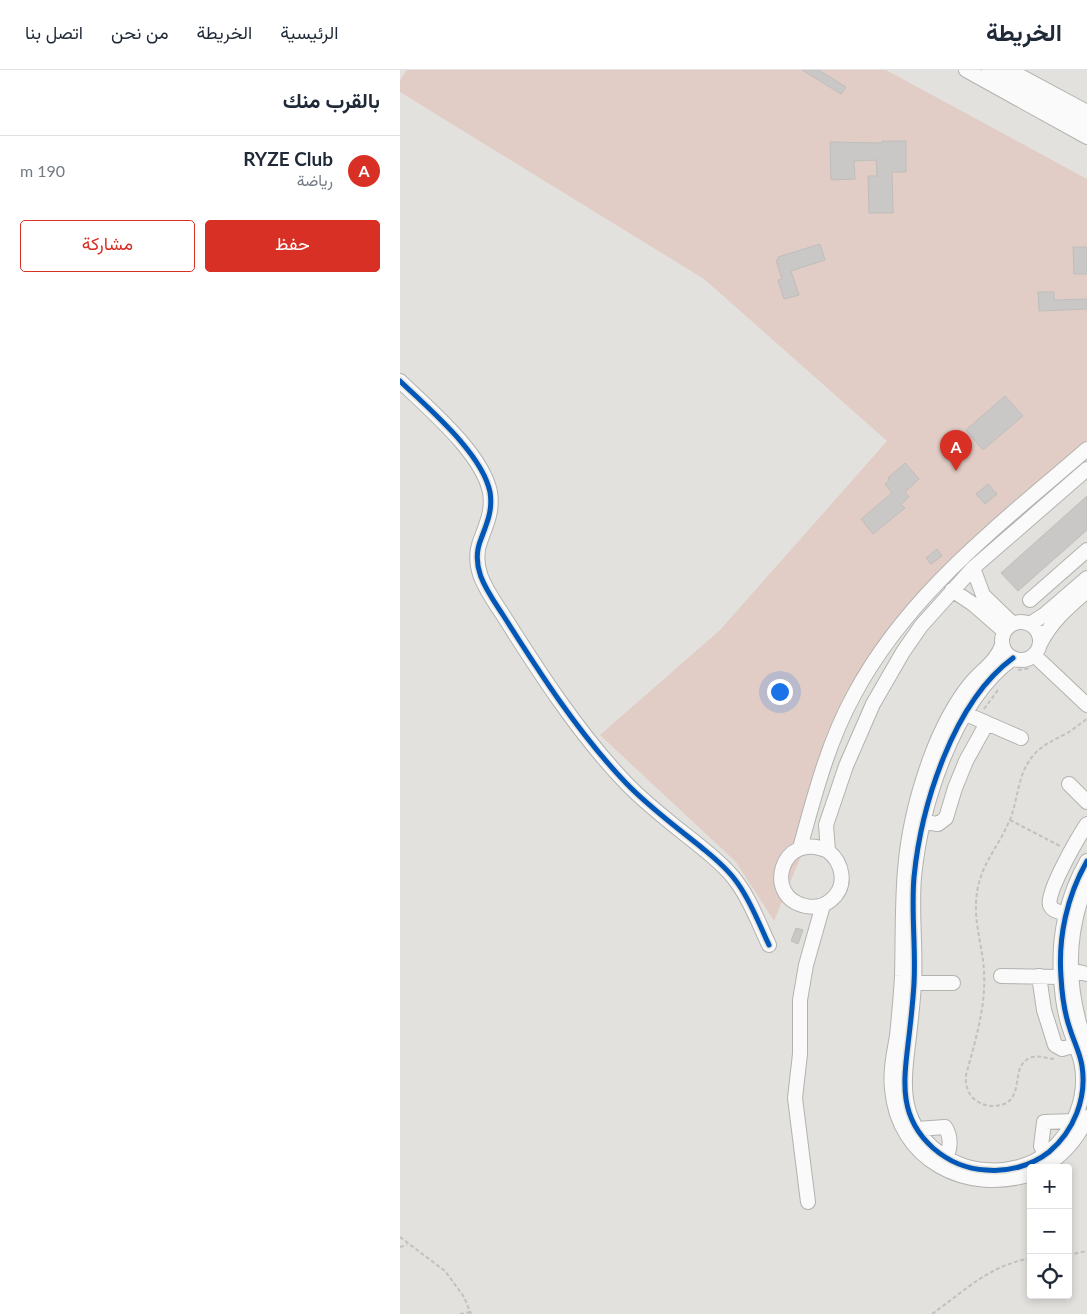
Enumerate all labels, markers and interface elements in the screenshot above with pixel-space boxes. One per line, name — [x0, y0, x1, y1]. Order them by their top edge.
text: الخريطة — [986, 17, 1062, 46]
text: اتصل بنا — [25, 21, 83, 43]
text: من نحن — [111, 21, 169, 43]
text: الخريطة — [197, 21, 252, 43]
text: الرئيسية — [280, 21, 338, 43]
text: بالقرب منك — [283, 87, 380, 112]
text: RYZE Club — [243, 147, 333, 170]
text: 190 m — [20, 161, 65, 180]
text: A — [358, 161, 370, 180]
text: رياضة — [297, 170, 333, 189]
button: مشاركة — [20, 220, 195, 272]
button: حفظ — [205, 220, 380, 272]
pin: A — [940, 430, 972, 471]
your location — [767, 679, 793, 705]
map controls — [1027, 1164, 1072, 1299]
button: + — [1027, 1164, 1072, 1209]
button: − — [1027, 1209, 1072, 1254]
button: locate — [1027, 1254, 1072, 1299]

